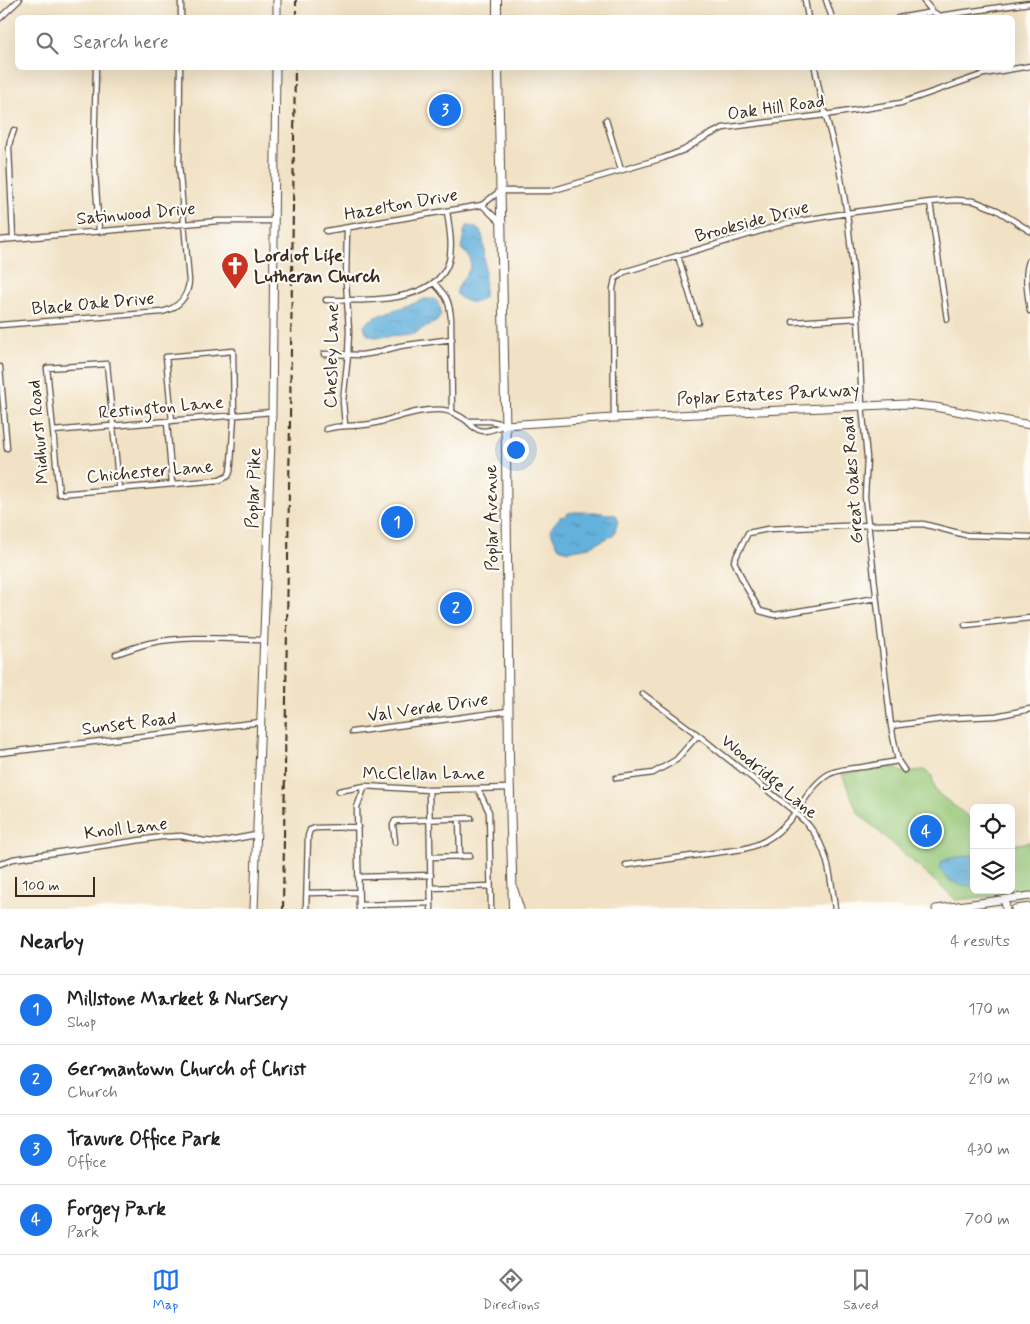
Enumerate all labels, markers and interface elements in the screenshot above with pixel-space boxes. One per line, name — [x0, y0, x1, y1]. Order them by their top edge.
search box — [15, 15, 1015, 70]
icon: search — [33, 29, 61, 57]
text: Search here — [73, 30, 169, 55]
street label: Oak Hill Road — [726, 89, 826, 127]
pin: 3 — [429, 91, 461, 129]
street label: Hazelton Drive — [342, 183, 460, 227]
street label: Brookside Drive — [692, 195, 812, 249]
street label: Satinwood Drive — [76, 197, 196, 231]
place label: Lord of Life Lutheran Church — [254, 244, 381, 289]
church icon: Lord of Life Lutheran Church — [220, 251, 250, 290]
street label: Black Oak Drive — [31, 287, 155, 321]
street label: Chesley Lane — [319, 303, 345, 409]
street label: Poplar Estates Parkway — [676, 378, 860, 412]
street label: Midhurst Road — [22, 379, 56, 485]
street label: Restington Lane — [97, 391, 225, 427]
street label: Great Oaks Road — [837, 415, 869, 545]
your location — [503, 437, 529, 463]
street label: Poplar Pike — [241, 447, 267, 529]
street label: Chichester Lane — [86, 455, 214, 489]
street label: Poplar Avenue — [479, 464, 505, 572]
pin: 1 — [381, 503, 413, 541]
pin: 2 — [440, 589, 472, 627]
street label: Val Verde Drive — [366, 688, 490, 728]
street label: Sunset Road — [80, 706, 178, 742]
street label: Woodridge Lane — [714, 729, 823, 826]
street label: McClellan Lane — [363, 762, 486, 786]
map controls — [970, 804, 1015, 894]
button: locate — [970, 804, 1015, 849]
street label: Knoll Lane — [83, 812, 169, 846]
pin: 4 — [910, 812, 942, 850]
button: layers — [970, 849, 1015, 894]
scale bar — [15, 874, 95, 897]
text: 100 m — [22, 877, 60, 895]
text: Nearby — [20, 928, 84, 956]
text: 4 results — [950, 931, 1010, 952]
text: Millstone Market & Nursery — [67, 987, 288, 1012]
text: 1 — [32, 999, 40, 1020]
text: 170 m — [968, 999, 1010, 1020]
text: Shop — [67, 1012, 96, 1033]
text: Germantown Church of Christ — [67, 1057, 306, 1082]
text: 2 — [32, 1069, 40, 1090]
text: 210 m — [969, 1069, 1010, 1090]
text: Church — [67, 1082, 118, 1103]
text: Travure Office Park — [67, 1127, 220, 1152]
text: 3 — [32, 1139, 40, 1160]
text: 430 m — [967, 1139, 1010, 1160]
text: Office — [67, 1152, 107, 1173]
text: Forgey Park — [67, 1197, 166, 1222]
text: 4 — [31, 1209, 41, 1230]
text: 700 m — [964, 1209, 1010, 1230]
text: Park — [67, 1222, 99, 1243]
tab: Map — [152, 1266, 180, 1314]
tab: Directions — [483, 1266, 540, 1314]
tab: Saved — [843, 1266, 878, 1314]

